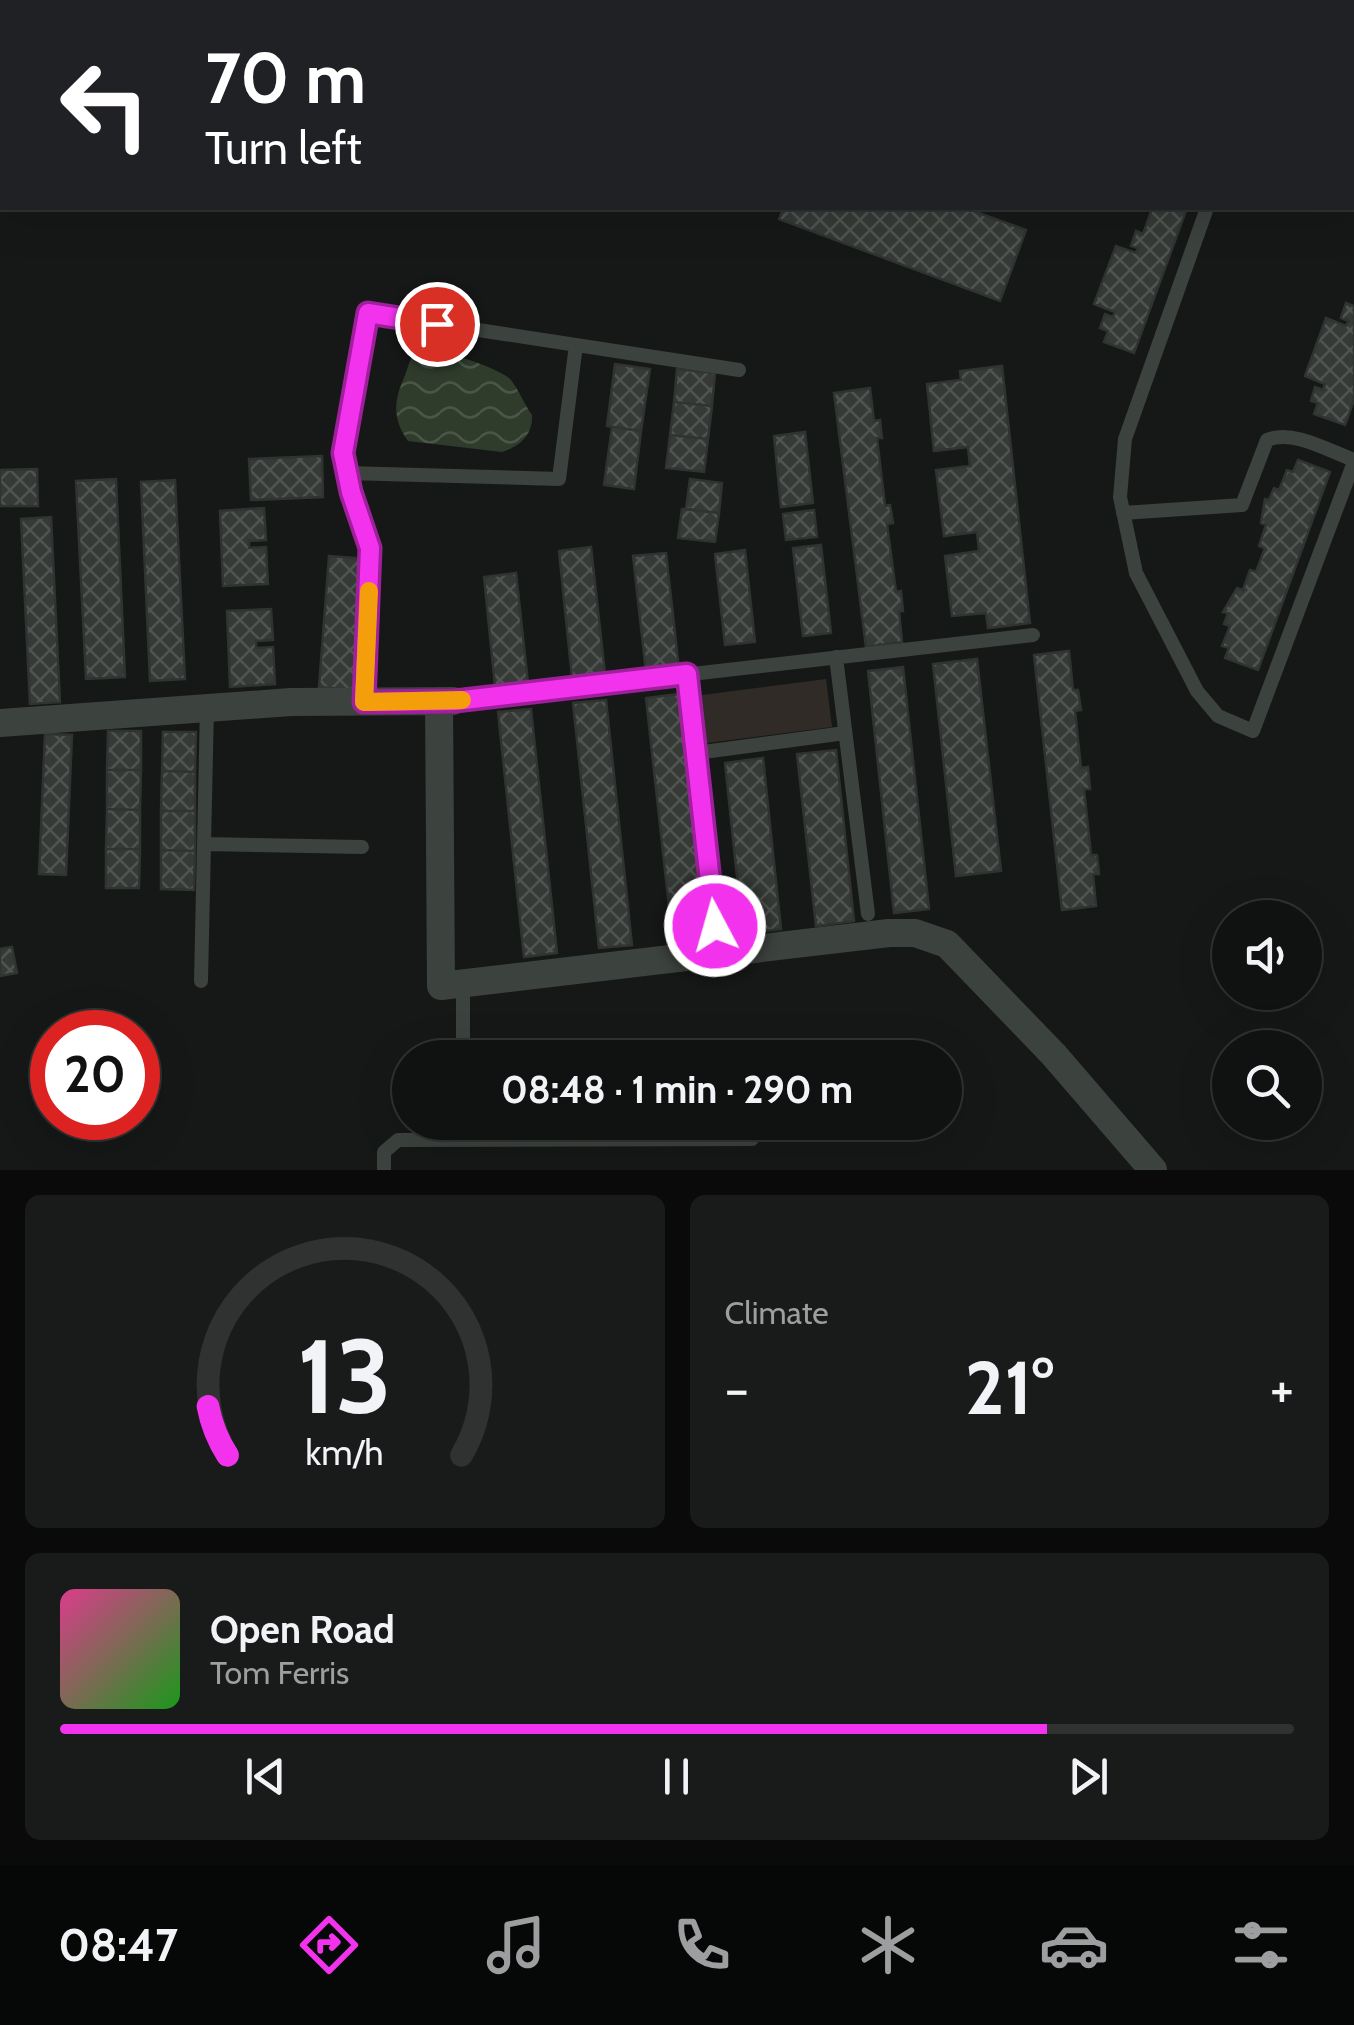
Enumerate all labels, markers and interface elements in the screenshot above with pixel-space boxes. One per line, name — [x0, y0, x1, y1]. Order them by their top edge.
text: 70 m — [205, 35, 366, 121]
icon: left — [40, 40, 170, 170]
text: Turn left — [205, 121, 362, 175]
pin — [395, 282, 480, 367]
icon: arrive — [410, 297, 465, 352]
position arrow — [663, 874, 767, 978]
map controls — [1212, 900, 1322, 1140]
button: sound — [1212, 900, 1322, 1010]
speed limit sign: 20 — [30, 1010, 160, 1140]
button: search — [1212, 1030, 1322, 1140]
text: 08:48 · 1 min · 290 m — [501, 1066, 853, 1113]
text: Climate — [725, 1293, 829, 1332]
text: 13 — [298, 1313, 392, 1439]
text: 21° — [965, 1342, 1054, 1433]
text: − — [725, 1355, 749, 1422]
text: + — [1270, 1355, 1294, 1422]
text: km/h — [306, 1431, 384, 1474]
text: Open Road — [210, 1606, 395, 1653]
text: Tom Ferris — [210, 1653, 349, 1692]
icon: previous — [238, 1749, 293, 1804]
icon: pause — [649, 1749, 704, 1804]
icon: next — [1061, 1749, 1116, 1804]
icon: directions — [294, 1910, 364, 1980]
icon: music — [481, 1910, 551, 1980]
icon: phone — [667, 1910, 737, 1980]
icon: climate — [853, 1910, 923, 1980]
icon: car — [1039, 1910, 1109, 1980]
icon: filters — [1226, 1910, 1296, 1980]
text: 08:47 — [58, 1918, 178, 1972]

